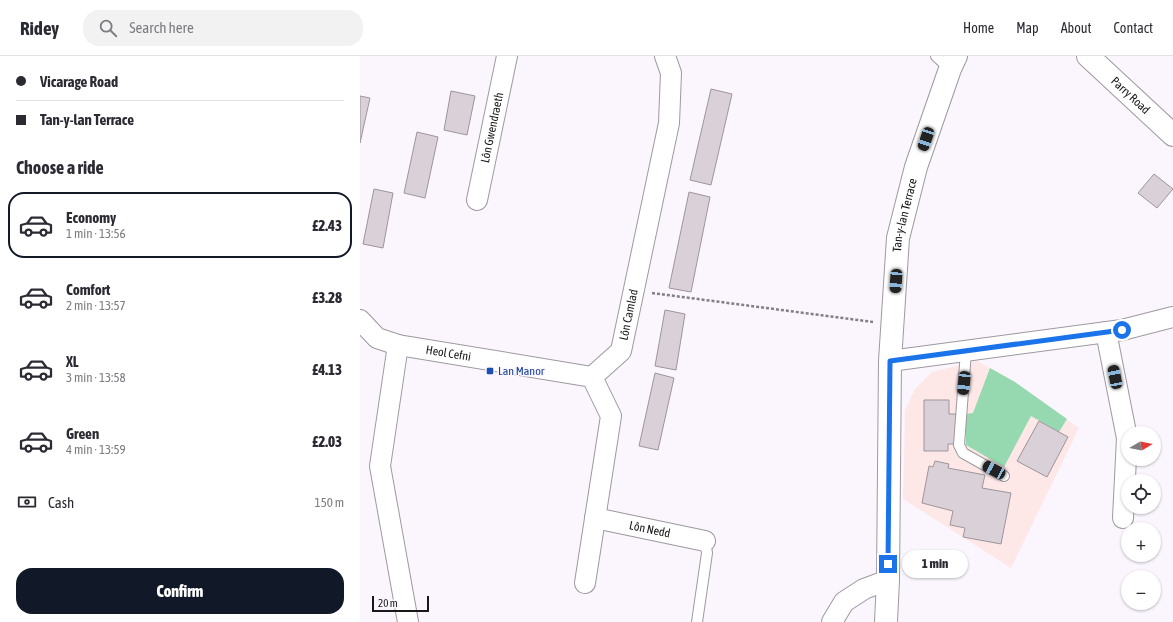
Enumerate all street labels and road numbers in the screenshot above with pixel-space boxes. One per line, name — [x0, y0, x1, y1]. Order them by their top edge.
street label: Parry Road — [1108, 74, 1153, 117]
street label: Lôn Gwendraeth — [478, 91, 506, 164]
street label: Tan-y-lan Terrace — [890, 177, 920, 252]
street label: Lôn Camlad — [616, 288, 641, 342]
street label: Heol Cefni — [425, 343, 472, 364]
street label: Lôn Nedd — [628, 518, 672, 541]

